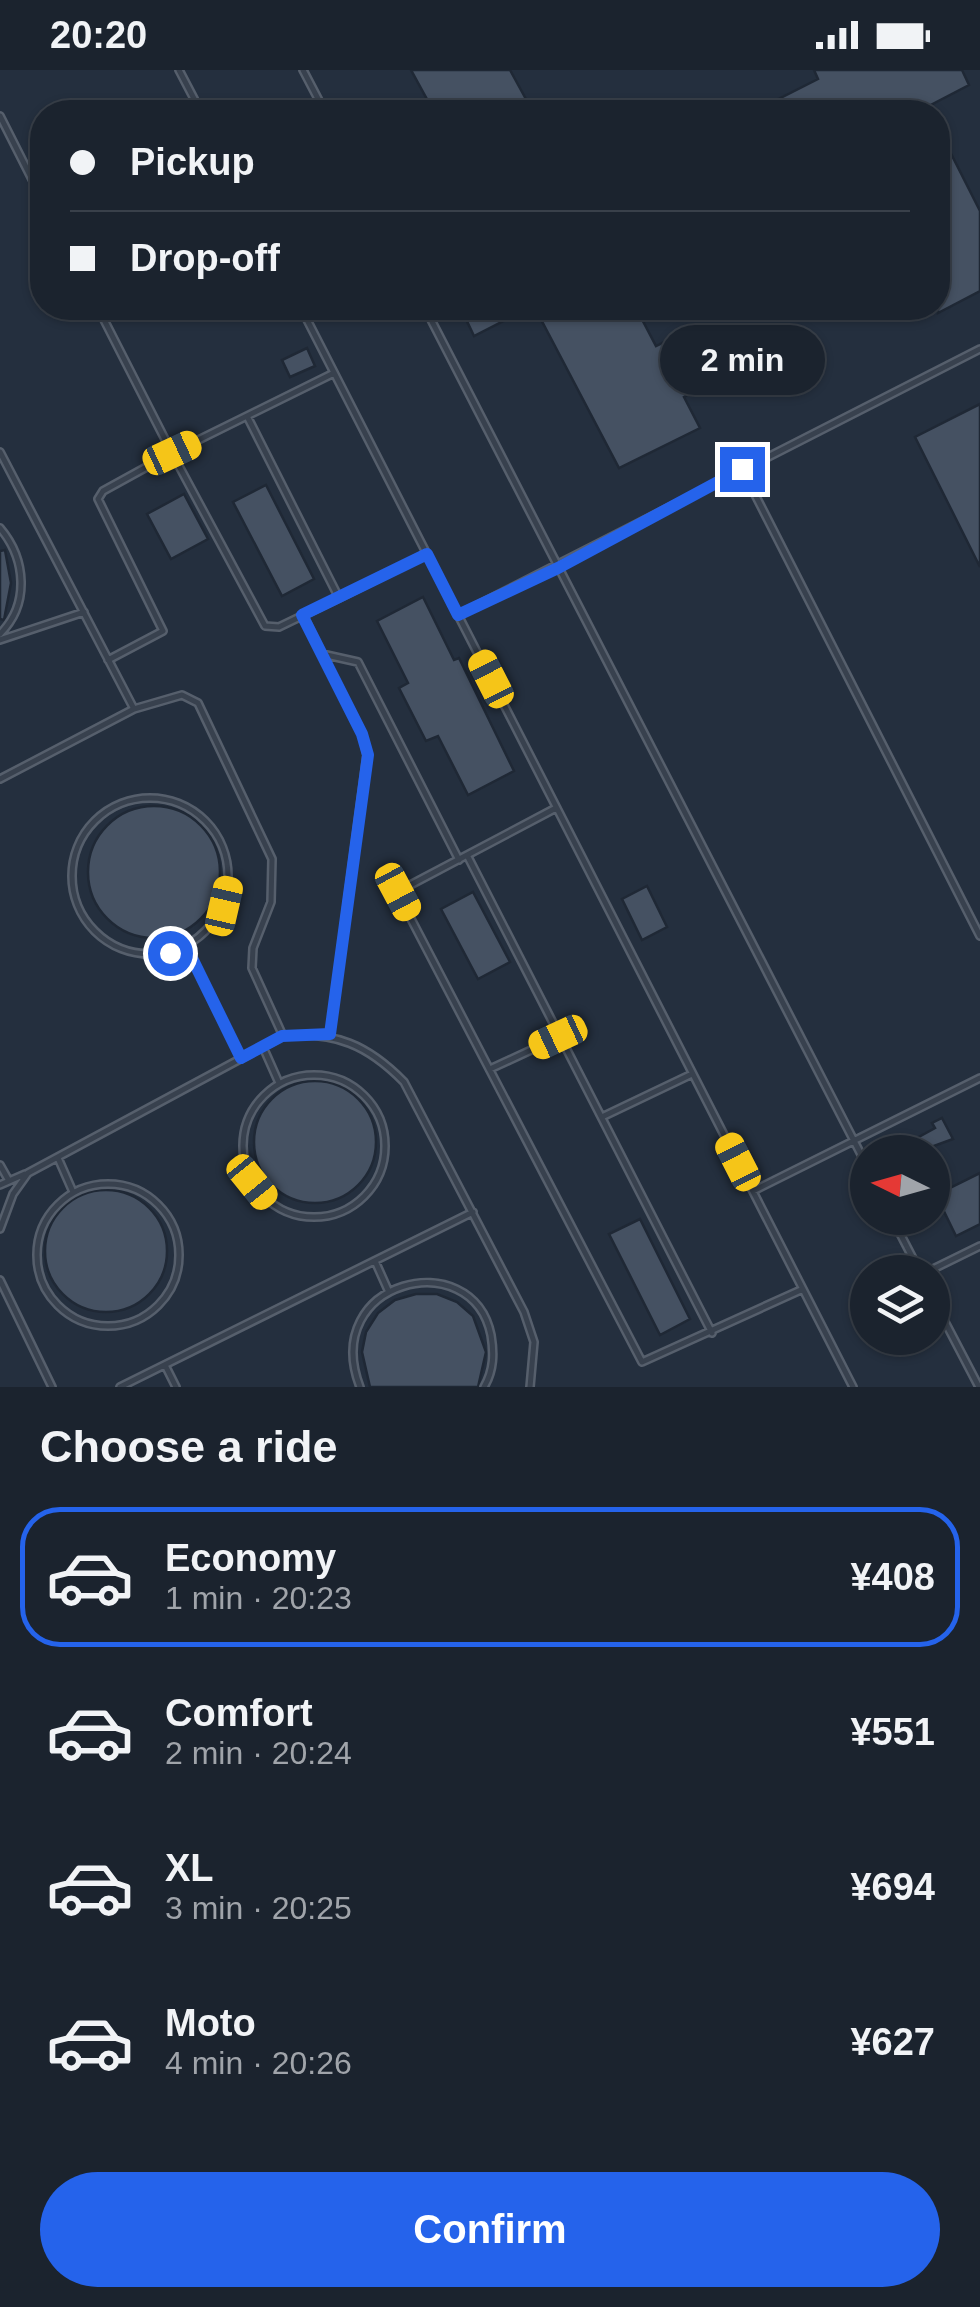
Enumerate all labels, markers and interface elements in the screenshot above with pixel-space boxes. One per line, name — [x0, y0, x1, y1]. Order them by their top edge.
text: 20:20 — [50, 14, 147, 56]
text: Pickup — [130, 141, 255, 183]
text: Drop-off — [130, 237, 280, 279]
callout: 2 min — [660, 324, 824, 394]
text: 2 min — [701, 342, 784, 378]
car — [138, 427, 206, 479]
route end — [720, 447, 765, 492]
car — [464, 645, 518, 713]
car — [371, 858, 425, 926]
car — [203, 873, 245, 939]
route start — [148, 931, 193, 976]
car — [524, 1011, 592, 1063]
car — [711, 1128, 765, 1196]
north arrow — [850, 1135, 950, 1235]
map controls — [850, 1135, 950, 1355]
car — [221, 1149, 283, 1215]
button: layers — [850, 1255, 950, 1355]
text: Choose a ride — [40, 1421, 338, 1472]
icon: car — [45, 1532, 135, 1622]
text: Economy — [165, 1537, 336, 1579]
text: ¥408 — [850, 1556, 935, 1598]
text: 1 min · 20:23 — [165, 1580, 352, 1616]
icon: car — [45, 1687, 135, 1777]
text: Comfort — [165, 1692, 313, 1734]
text: ¥551 — [850, 1711, 935, 1753]
text: 2 min · 20:24 — [165, 1735, 352, 1771]
icon: car — [45, 1842, 135, 1932]
text: XL — [165, 1847, 214, 1889]
text: ¥694 — [850, 1866, 935, 1908]
text: 3 min · 20:25 — [165, 1890, 352, 1926]
icon: car — [45, 1997, 135, 2087]
text: Moto — [165, 2002, 256, 2044]
text: ¥627 — [850, 2021, 935, 2063]
text: 4 min · 20:26 — [165, 2045, 352, 2081]
button: Confirm — [40, 2172, 940, 2287]

